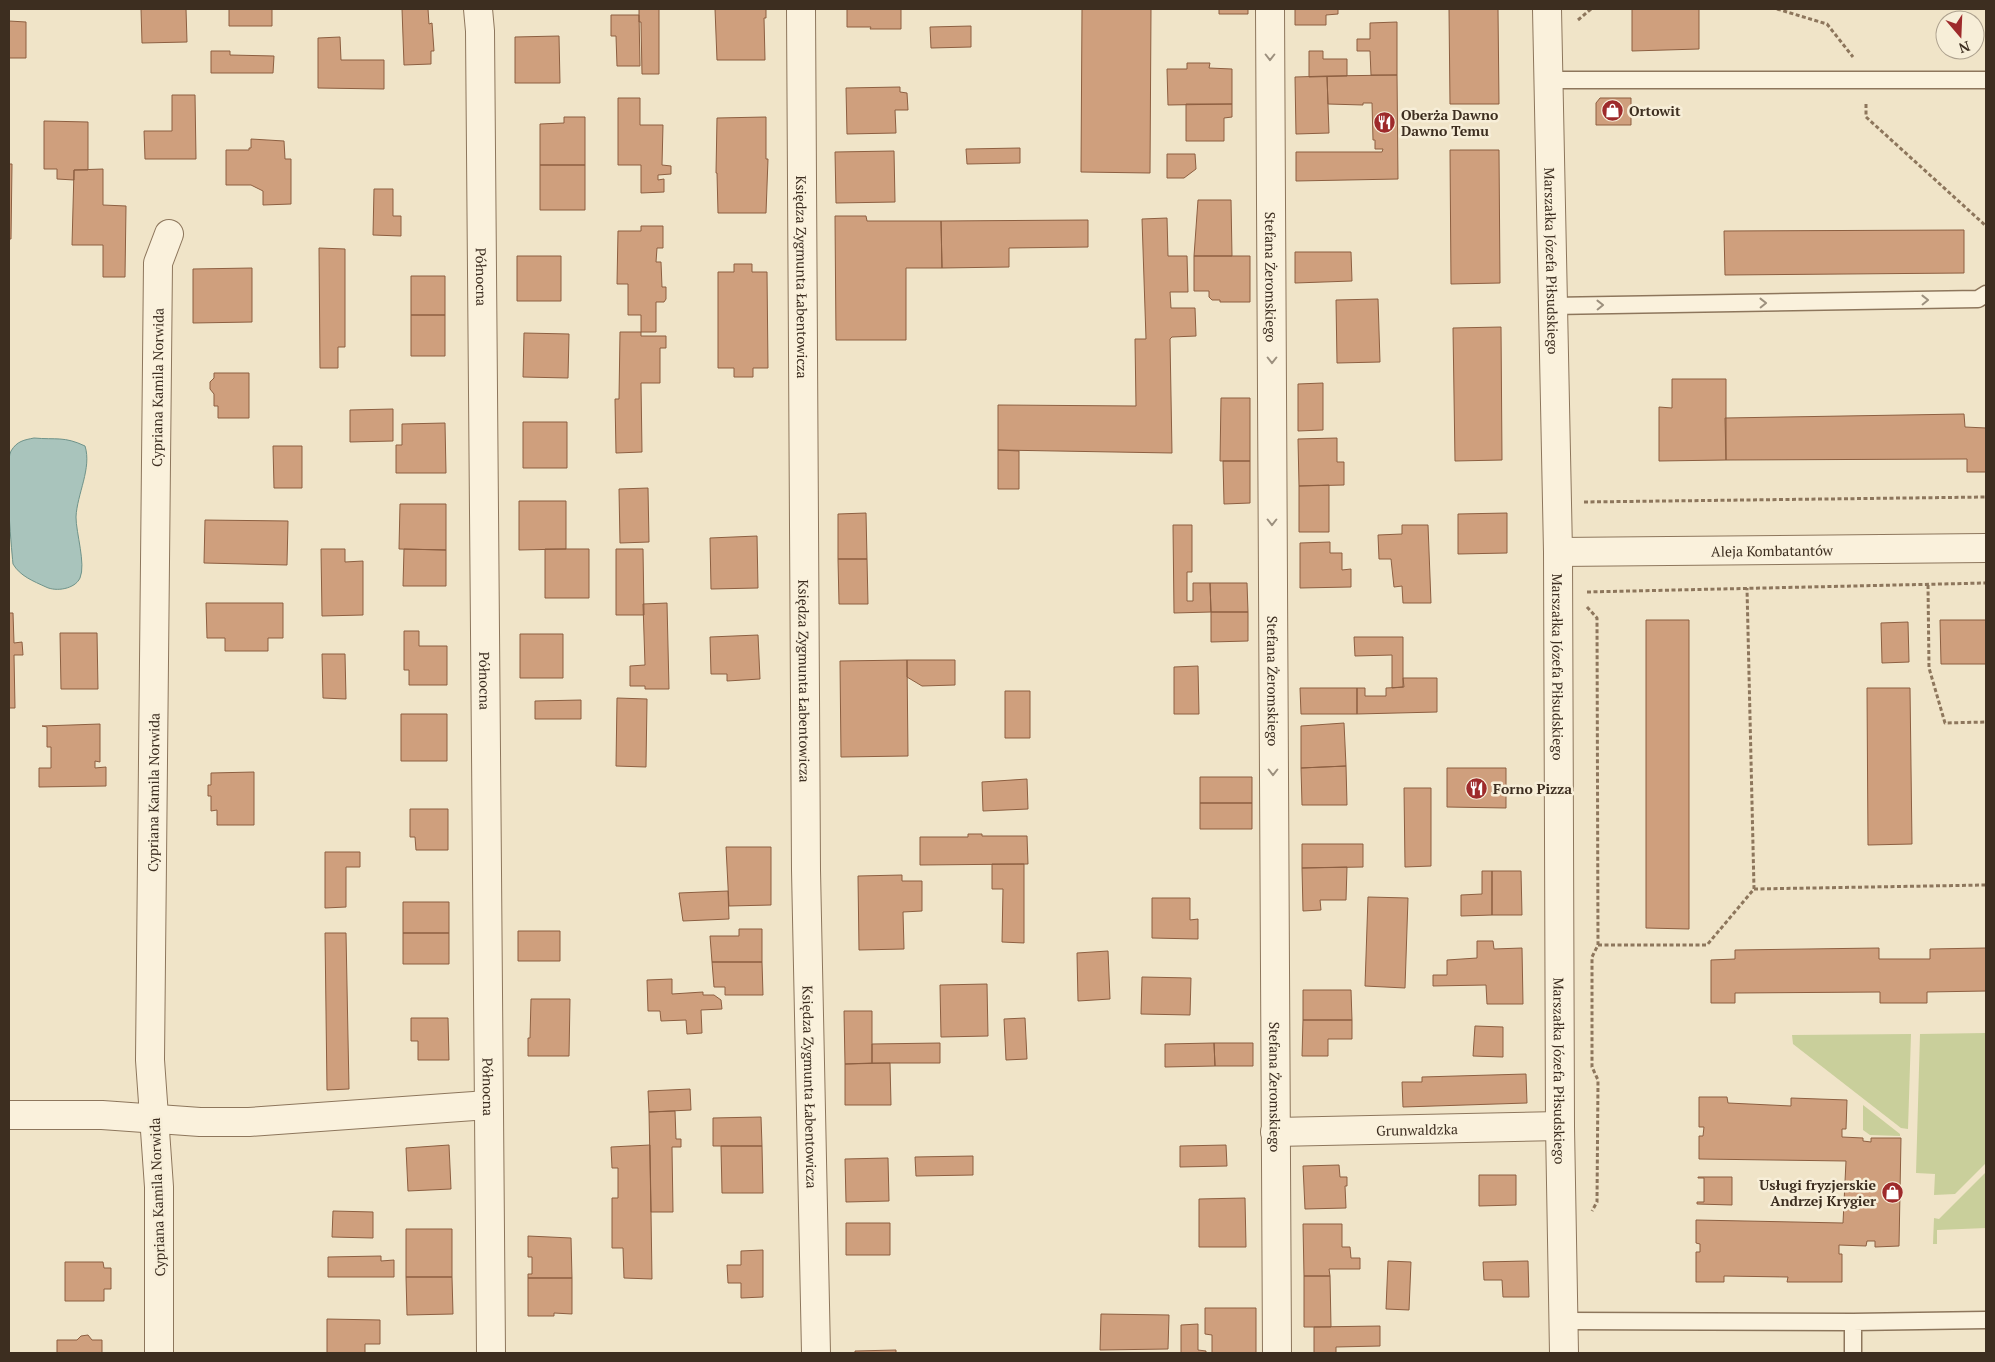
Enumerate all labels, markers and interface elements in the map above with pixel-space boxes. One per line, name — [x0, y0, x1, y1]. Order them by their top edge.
north arrow — [1935, 10, 1985, 60]
text: N — [1956, 37, 1973, 59]
one-way arrow — [1265, 54, 1276, 62]
shop icon: Ortowit — [1601, 98, 1625, 122]
place label: Ortowit — [1629, 101, 1681, 120]
place label: Oberża Dawno Dawno Temu — [1401, 105, 1498, 140]
restaurant icon: Oberża Dawno Dawno Temu — [1373, 110, 1397, 134]
street label: Marszałka Józefa Piłsudskiego — [1541, 167, 1564, 355]
street label: Księdza Zygmunta Łabentowicza — [792, 175, 813, 379]
street label: Stefana Żeromskiego — [1262, 212, 1281, 343]
street label: Północna — [472, 248, 492, 306]
one-way arrow — [1922, 295, 1929, 305]
one-way arrow — [1759, 297, 1767, 308]
one-way arrow — [1596, 300, 1604, 310]
street label: Cypriana Kamila Norwida — [146, 308, 167, 467]
one-way arrow — [1267, 356, 1277, 364]
one-way arrow — [1267, 519, 1277, 527]
street label: Aleja Kombatantów — [1711, 540, 1834, 560]
street label: Marszałka Józefa Piłsudskiego — [1549, 573, 1568, 761]
street label: Księdza Zygmunta Łabentowicza — [795, 579, 815, 783]
street label: Stefana Żeromskiego — [1264, 616, 1283, 747]
street label: Północna — [476, 652, 495, 710]
street label: Cypriana Kamila Norwida — [142, 713, 163, 872]
one-way arrow — [1268, 769, 1278, 777]
restaurant icon: Forno Pizza — [1465, 776, 1489, 800]
place label: Forno Pizza — [1493, 779, 1572, 798]
street label: Marszałka Józefa Piłsudskiego — [1550, 977, 1570, 1165]
street label: Księdza Zygmunta Łabentowicza — [799, 985, 822, 1189]
street label: Stefana Żeromskiego — [1266, 1022, 1285, 1153]
street label: Północna — [479, 1058, 499, 1116]
street label: Cypriana Kamila Norwida — [145, 1117, 169, 1277]
street label: Grunwaldzka — [1376, 1119, 1458, 1139]
place label: Usługi fryzjerskie Andrzej Krygier — [1759, 1175, 1876, 1210]
shop icon: Usługi fryzjerskie Andrzej Krygier — [1880, 1180, 1904, 1204]

